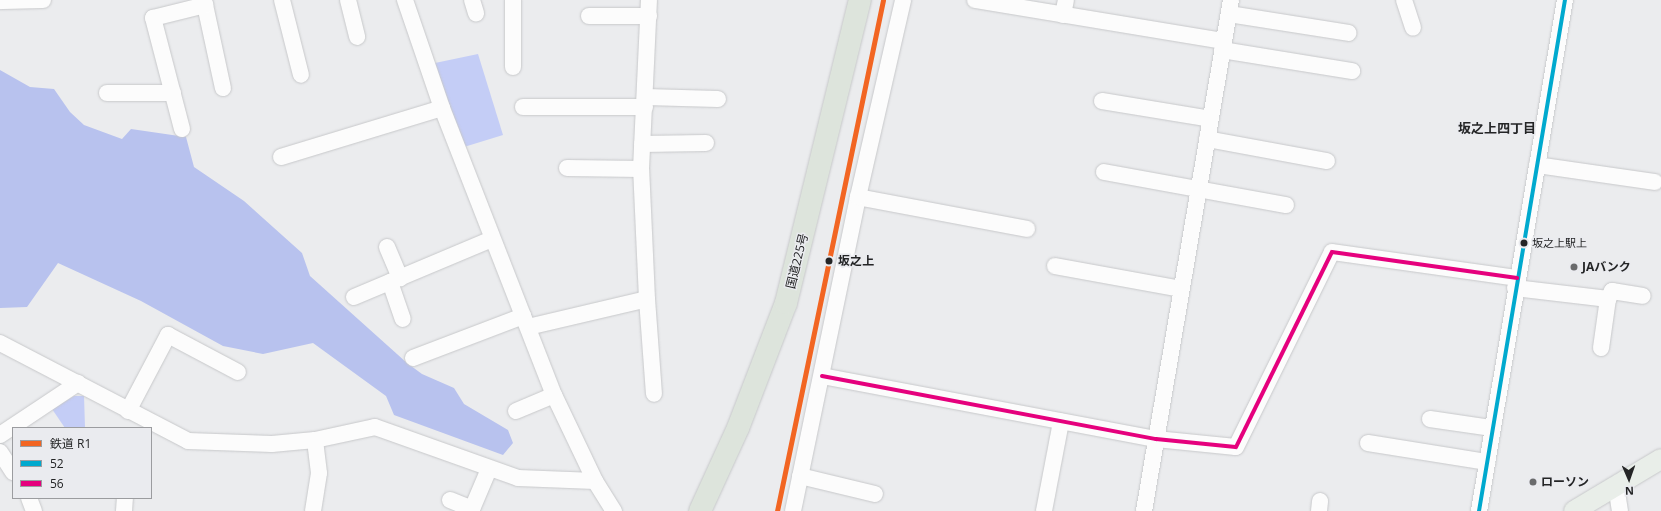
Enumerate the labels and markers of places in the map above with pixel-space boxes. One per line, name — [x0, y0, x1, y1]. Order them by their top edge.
place label: 坂之上駅上 — [1532, 236, 1587, 250]
marker: 坂之上駅上 — [1519, 238, 1529, 248]
marker: 坂之上 — [822, 254, 836, 268]
place label: 坂之上 — [838, 254, 874, 268]
place label: JAバンク — [1582, 260, 1630, 274]
marker: JAバンク — [1569, 262, 1579, 272]
place label: ローソン — [1541, 475, 1589, 489]
marker: ローソン — [1528, 477, 1538, 487]

